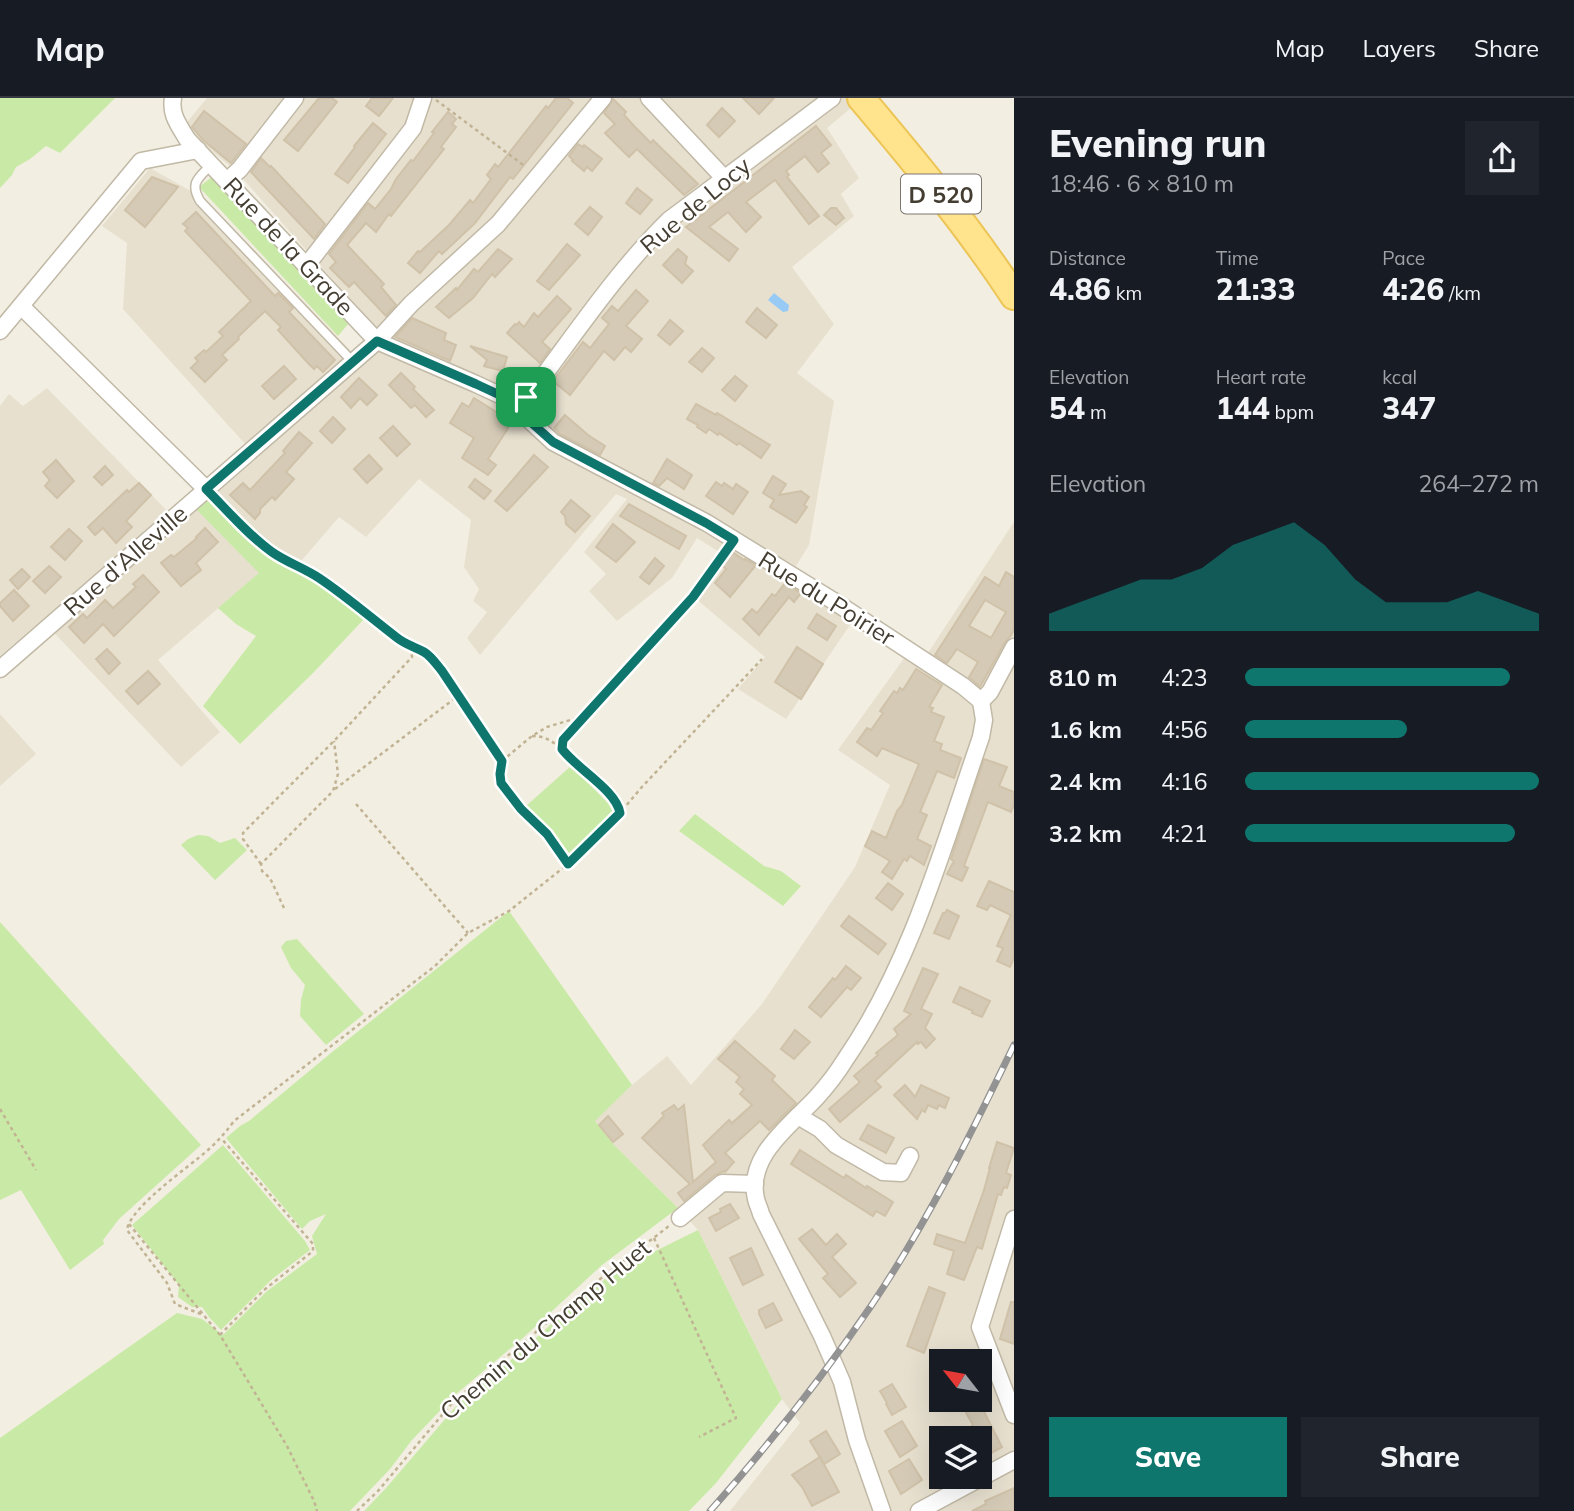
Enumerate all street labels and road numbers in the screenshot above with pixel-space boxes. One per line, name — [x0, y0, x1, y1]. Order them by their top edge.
street label: Rue de Locy — [634, 150, 756, 260]
street label: Rue de la Grade — [217, 171, 361, 321]
road number: D 520 — [901, 174, 981, 214]
street label: Rue d'Alleville — [57, 498, 193, 622]
street label: Rue du Poirier — [753, 544, 901, 652]
street label: Chemin du Champ Huet — [434, 1232, 656, 1426]

